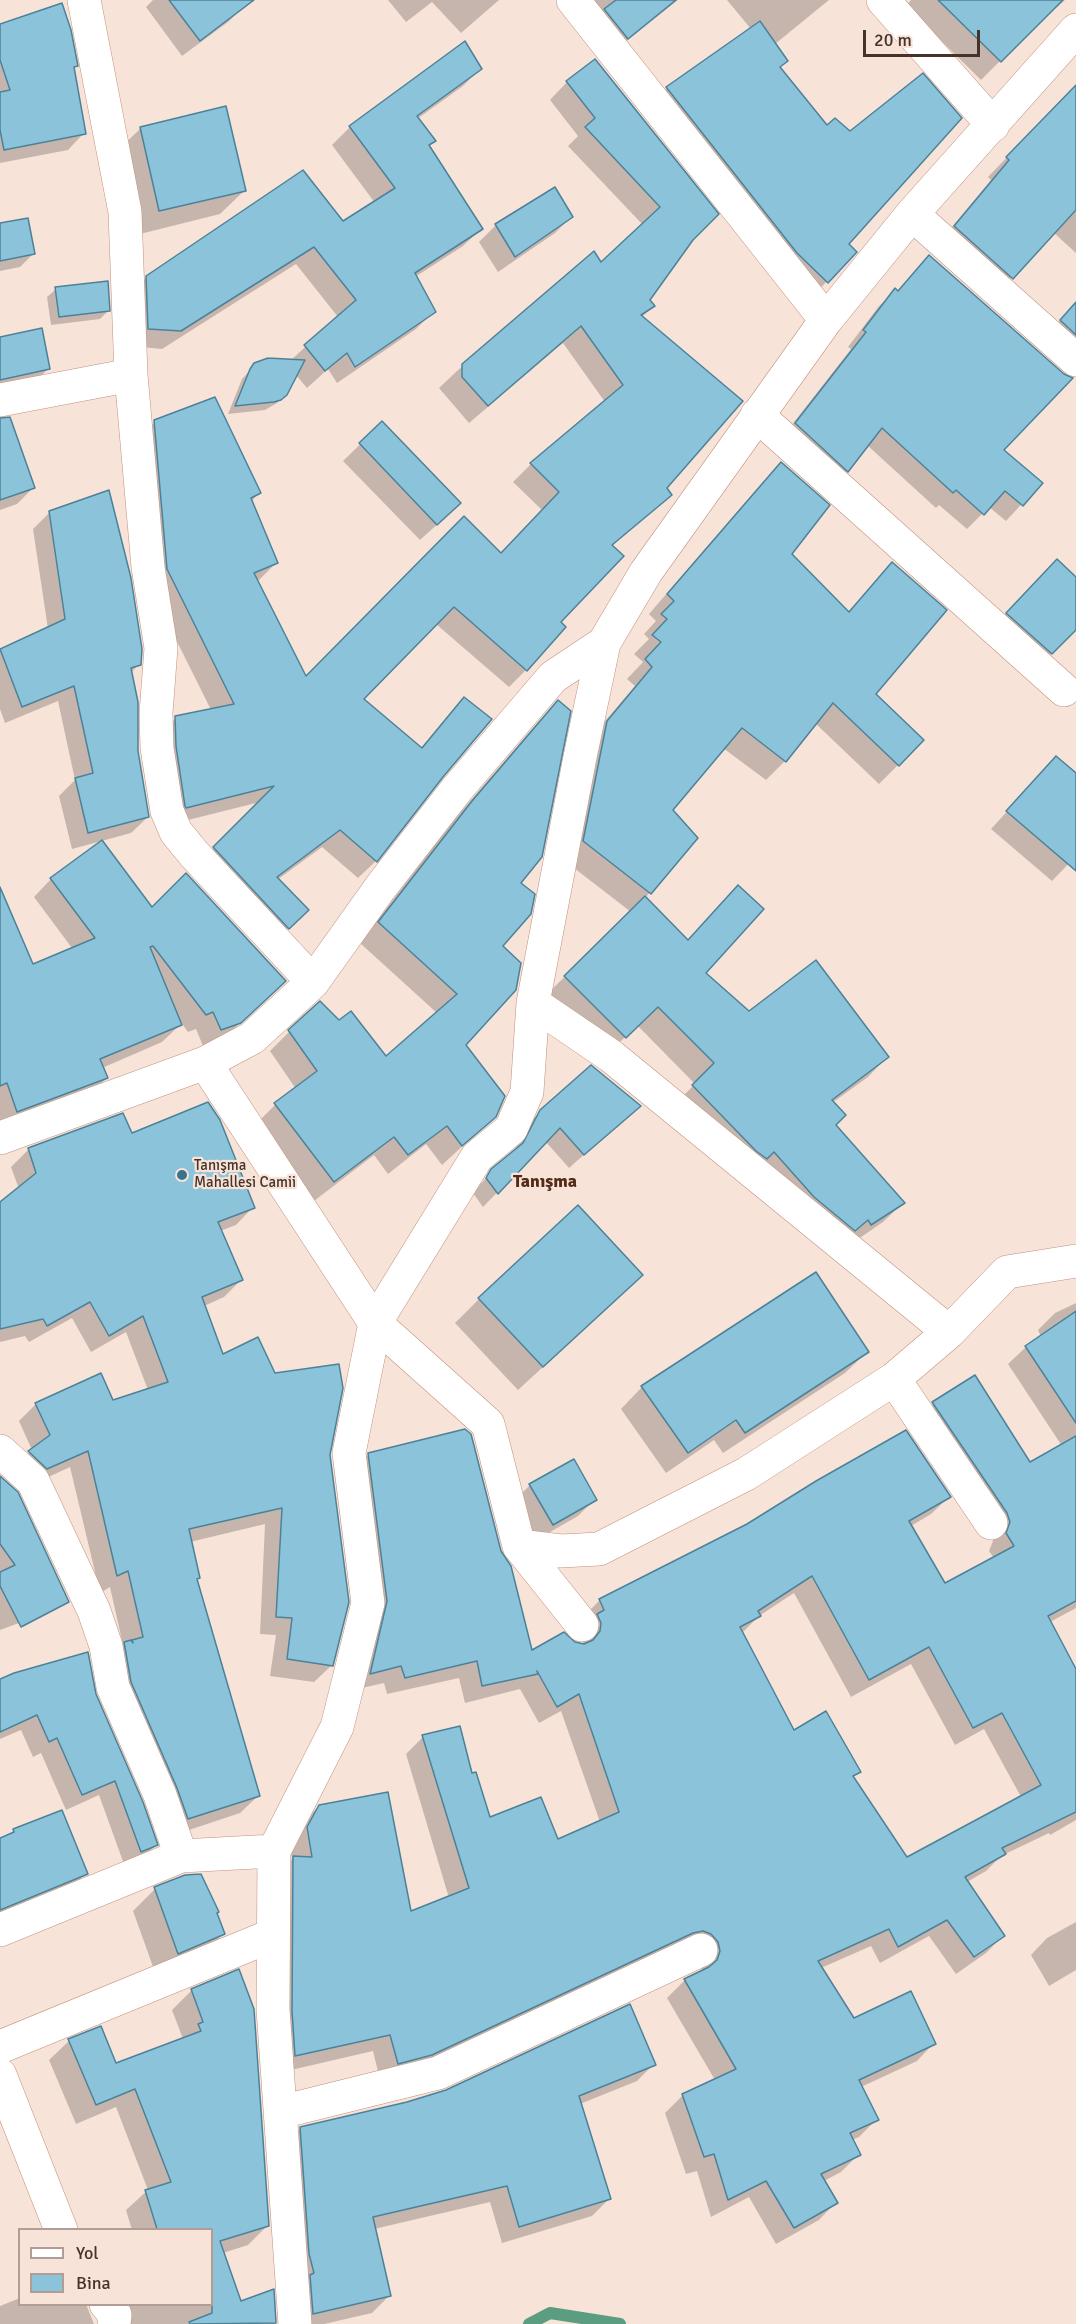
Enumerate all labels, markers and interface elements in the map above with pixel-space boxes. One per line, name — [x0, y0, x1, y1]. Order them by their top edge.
scale bar — [866, 18, 983, 56]
text: 20 m — [874, 29, 912, 51]
place label: Tanışma Mahallesi Camii — [194, 1157, 296, 1192]
marker: Tanışma Mahallesi Camii — [175, 1168, 189, 1182]
district label: Tanışma — [513, 1171, 577, 1193]
legend — [18, 2228, 213, 2306]
text: Yol — [76, 2242, 99, 2264]
text: Bina — [76, 2272, 111, 2294]

